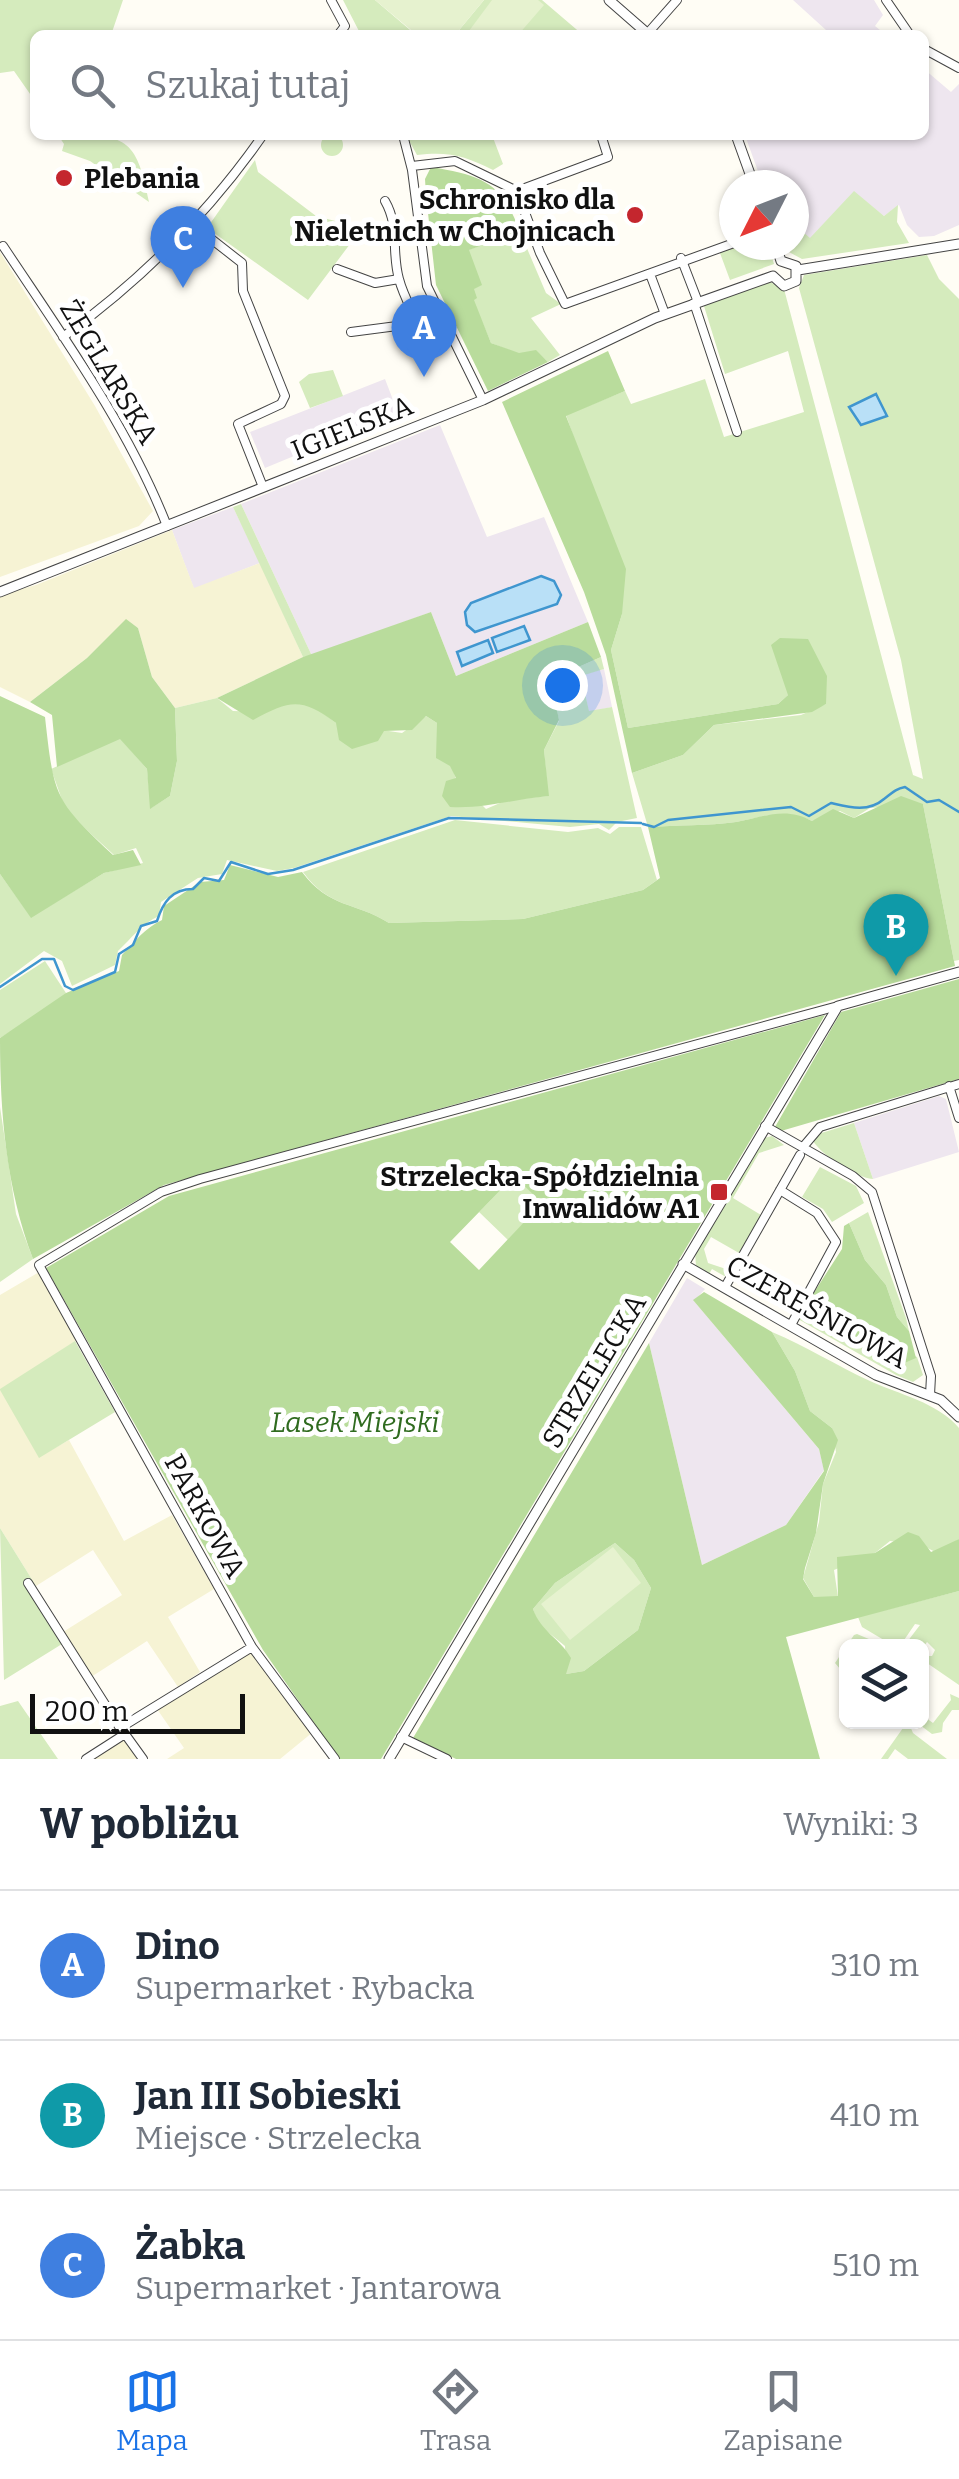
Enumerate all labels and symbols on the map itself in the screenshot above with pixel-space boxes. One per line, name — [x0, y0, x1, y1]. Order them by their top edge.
place label: Plebania — [84, 162, 200, 195]
marker: Plebania — [53, 167, 75, 189]
north arrow — [719, 170, 809, 260]
place label: Schronisko dla Nieletnich w Chojnicach — [294, 183, 615, 248]
marker: Schronisko dla Nieletnich w Chojnicach — [624, 204, 646, 226]
pin: C — [150, 206, 216, 288]
street label: ŻEGLARSKA — [53, 294, 165, 450]
pin: A — [392, 294, 456, 377]
street label: IGIELSKA — [287, 389, 418, 467]
your location — [537, 660, 588, 711]
pin: B — [864, 894, 928, 976]
place label: Strzelecka-Spółdzielnia Inwalidów A1 — [380, 1160, 699, 1225]
marker: Strzelecka-Spółdzielnia Inwalidów A1 — [708, 1181, 730, 1203]
street label: CZEREŚNIOWA — [721, 1248, 914, 1376]
street label: STRZELECKA — [535, 1288, 653, 1454]
park label: Lasek Miejski — [271, 1406, 439, 1439]
street label: PARKOWA — [158, 1448, 253, 1584]
scale bar — [30, 1689, 245, 1734]

